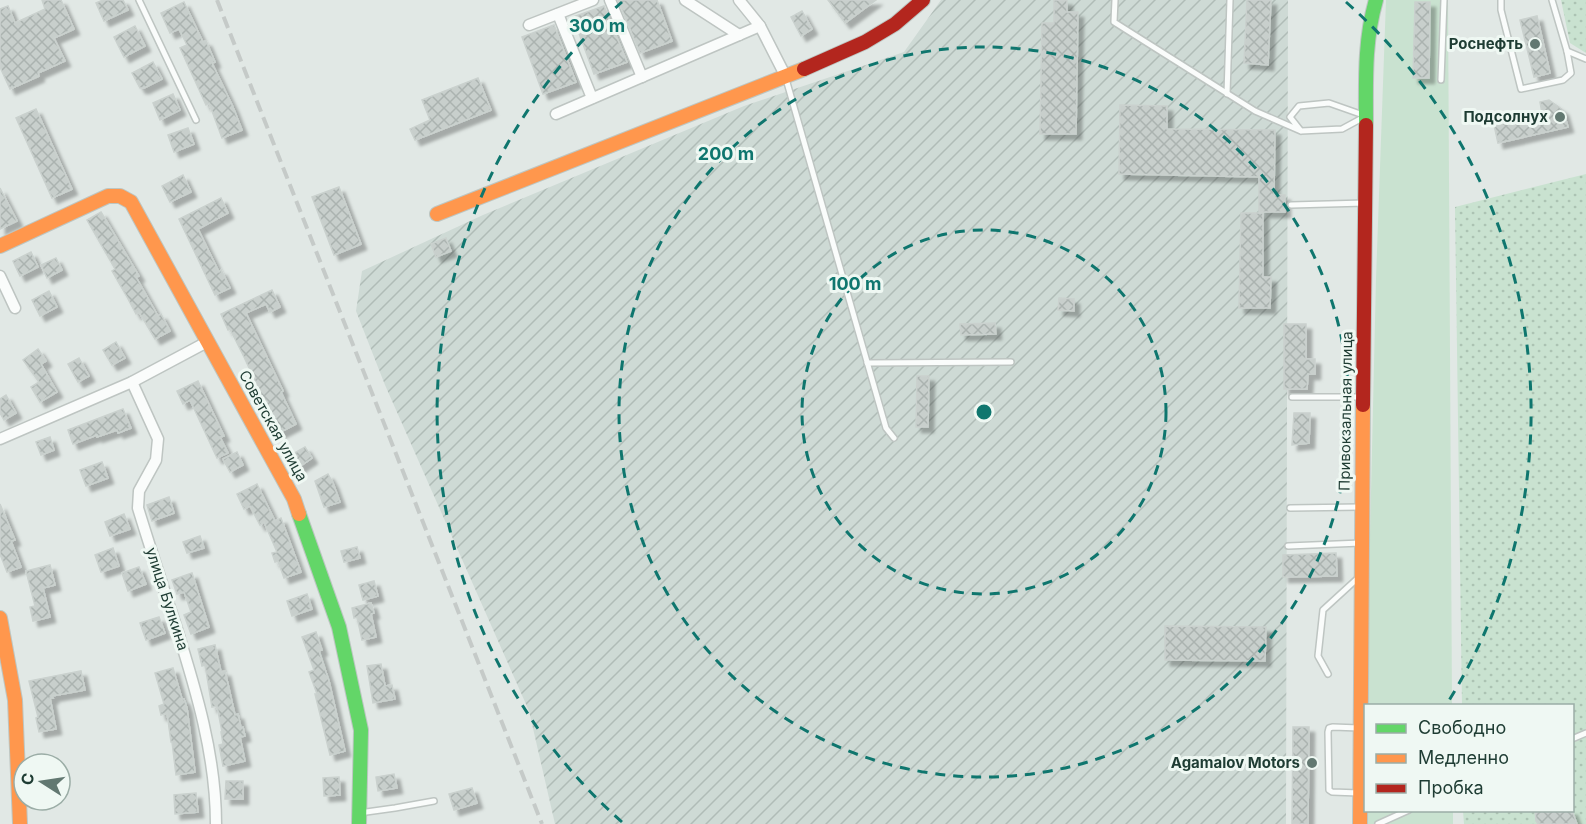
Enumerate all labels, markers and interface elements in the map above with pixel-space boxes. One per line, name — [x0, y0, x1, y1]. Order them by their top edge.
text: 300 m — [569, 15, 625, 36]
place label: Роснефть — [1449, 34, 1523, 53]
marker: Роснефть — [1528, 37, 1542, 51]
place label: Подсолнух — [1463, 107, 1548, 126]
marker: Подсолнух — [1553, 110, 1567, 124]
text: 200 m — [698, 143, 754, 164]
text: 100 m — [829, 273, 881, 294]
street label: Привокзальная улица — [1335, 331, 1356, 491]
street label: Советская улица — [235, 367, 312, 485]
centre of rings — [974, 402, 994, 422]
street label: улица Булкина — [142, 545, 193, 653]
legend — [1364, 704, 1574, 812]
text: Свободно — [1418, 717, 1506, 738]
text: Медленно — [1418, 747, 1509, 768]
north arrow — [12, 752, 72, 812]
place label: Agamalov Motors — [1171, 753, 1300, 772]
marker: Agamalov Motors — [1305, 756, 1319, 770]
text: С — [16, 771, 38, 787]
text: Пробка — [1418, 777, 1484, 798]

